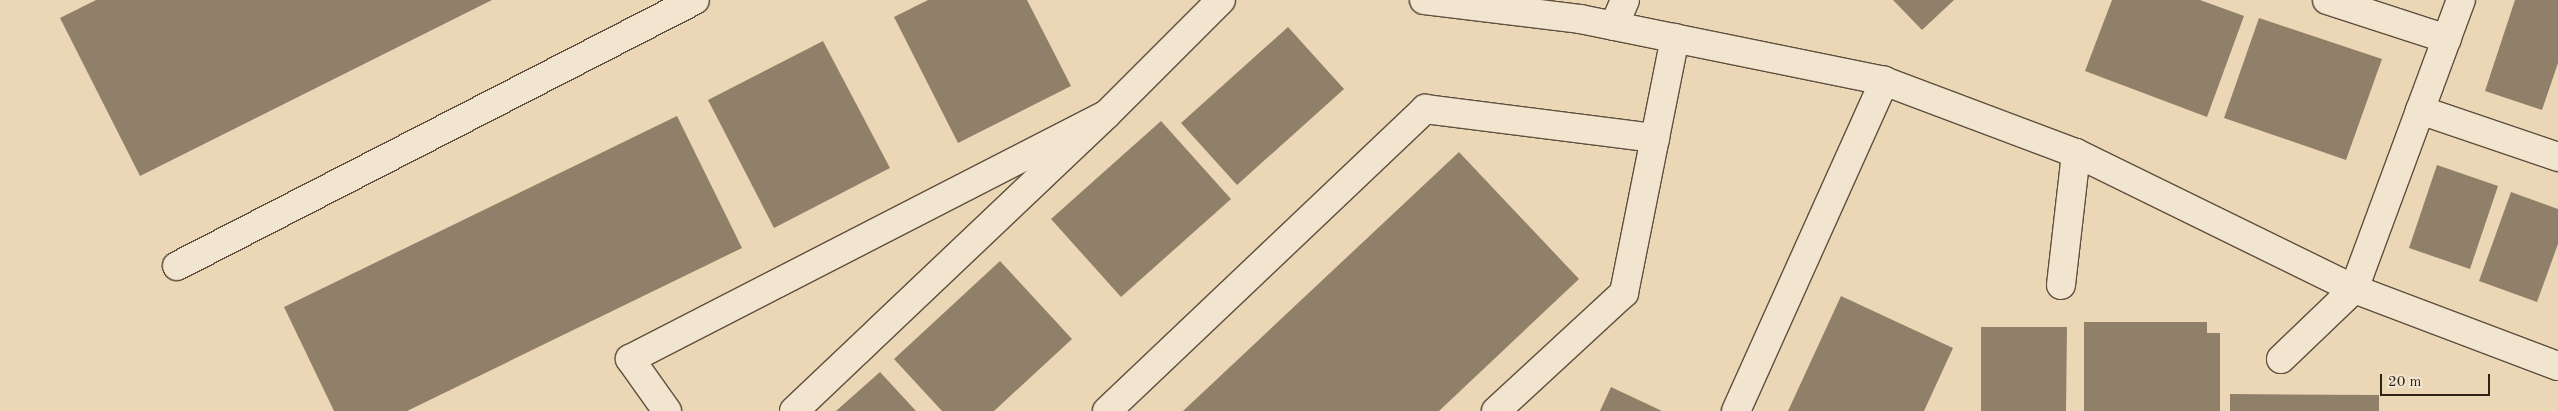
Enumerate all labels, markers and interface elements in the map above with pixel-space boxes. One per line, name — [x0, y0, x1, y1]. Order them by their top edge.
scale bar — [2383, 364, 2493, 396]
text: 20 m — [2388, 375, 2422, 390]

